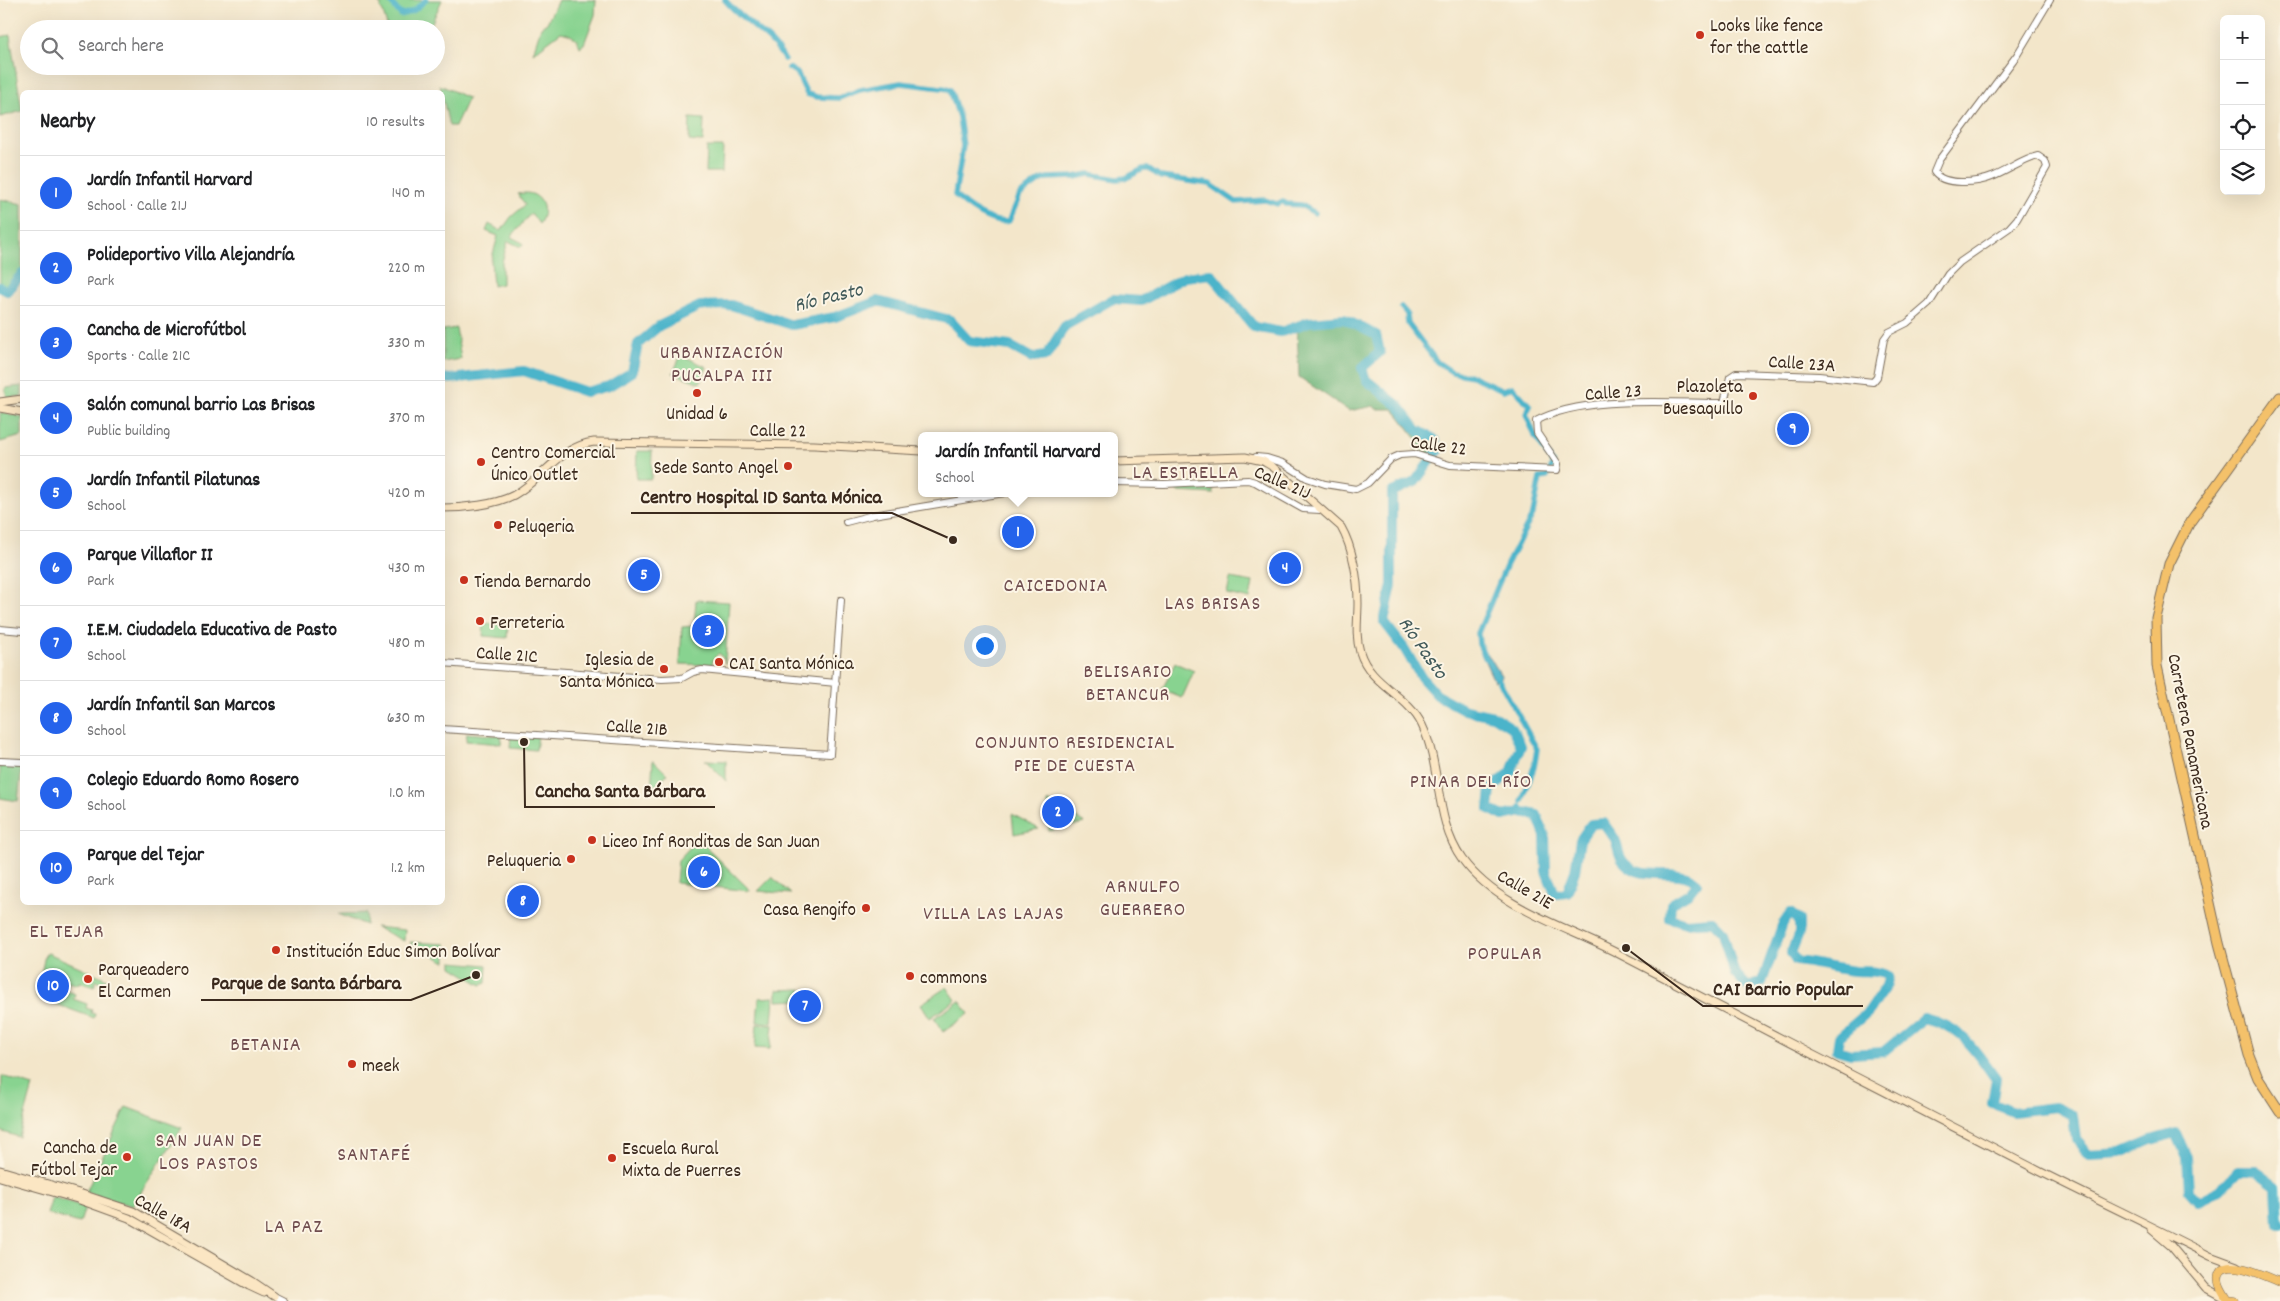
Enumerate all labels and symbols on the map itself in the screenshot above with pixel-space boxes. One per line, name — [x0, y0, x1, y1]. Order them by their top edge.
place label: Looks like fence for the cattle — [1710, 14, 1823, 63]
marker: Looks like fence for the cattle — [1694, 29, 1706, 41]
water label: Río Pasto — [791, 277, 867, 321]
district label: URBANIZACIÓN PUCALPA III — [660, 340, 784, 391]
street label: Calle 23A — [1767, 350, 1836, 381]
place label: Plazoleta Buesaquillo — [1663, 375, 1744, 424]
street label: Calle 23 — [1584, 379, 1643, 410]
marker: Unidad 6 — [691, 387, 703, 399]
marker: Plazoleta Buesaquillo — [1747, 390, 1759, 402]
place label: Unidad 6 — [666, 402, 728, 429]
pin: 9 — [1777, 410, 1809, 448]
street label: Calle 22 — [749, 419, 807, 446]
street label: Calle 22 — [1409, 430, 1468, 465]
place label: Centro Comercial Único Outlet — [491, 441, 616, 490]
marker: Centro Comercial Único Outlet — [475, 456, 487, 468]
place label: Sede Santo Angel — [653, 456, 778, 483]
marker: Sede Santo Angel — [782, 460, 794, 472]
district label: LA ESTRELLA — [1133, 460, 1239, 488]
street label: Calle 21J — [1249, 460, 1314, 508]
callout: Centro Hospital 1D Santa Mónica — [631, 478, 892, 513]
text: Centro Hospital 1D Santa Mónica — [640, 485, 882, 513]
pin: 1 — [1002, 513, 1034, 551]
place label: Peluqeria — [508, 515, 575, 542]
marker: Peluqeria — [492, 519, 504, 531]
pin: 4 — [1269, 549, 1301, 587]
pin: 5 — [628, 556, 660, 594]
place label: Tienda Bernardo — [474, 570, 591, 597]
district label: CAICEDONIA — [1004, 573, 1108, 601]
marker: Tienda Bernardo — [458, 574, 470, 586]
district label: LAS BRISAS — [1165, 591, 1261, 619]
place label: Ferreteria — [490, 611, 565, 638]
pin: 3 — [692, 612, 724, 650]
water label: Río Pasto — [1390, 612, 1454, 686]
marker: Ferreteria — [474, 615, 486, 627]
your location — [972, 633, 998, 659]
street label: Calle 21C — [475, 641, 539, 672]
place label: Iglesia de Santa Mónica — [559, 648, 655, 697]
place label: CAI Santa Mónica — [729, 652, 855, 679]
street label: Carretera Panamericana — [2158, 652, 2219, 833]
marker: CAI Santa Mónica — [713, 656, 725, 668]
district label: BELISARIO BETANCUR — [1083, 659, 1173, 710]
marker: Iglesia de Santa Mónica — [658, 663, 670, 675]
street label: Calle 21B — [605, 714, 668, 745]
district label: CONJUNTO RESIDENCIAL PIE DE CUESTA — [975, 730, 1175, 781]
district label: PINAR DEL RÍO — [1410, 769, 1532, 797]
callout: Cancha Santa Bárbara — [525, 772, 715, 807]
text: Cancha Santa Bárbara — [535, 779, 706, 807]
pin: 2 — [1042, 793, 1074, 831]
place label: Liceo Inf Ronditas de San Juan — [602, 830, 820, 857]
marker: Liceo Inf Ronditas de San Juan — [586, 834, 598, 846]
place label: Peluqueria — [487, 849, 562, 876]
marker: Peluqueria — [565, 853, 577, 865]
pin: 6 — [688, 853, 720, 891]
street label: Calle 21E — [1491, 864, 1558, 918]
district label: ARNULFO GUERRERO — [1100, 874, 1186, 925]
pin: 8 — [507, 882, 539, 920]
place label: Casa Rengifo — [763, 898, 856, 925]
district label: VILLA LAS LAJAS — [923, 901, 1065, 929]
marker: Casa Rengifo — [860, 902, 872, 914]
district label: EL TEJAR — [30, 919, 104, 947]
place label: Institución Educ Simon Bolívar — [286, 940, 501, 967]
district label: POPULAR — [1467, 941, 1543, 969]
marker: Institución Educ Simon Bolívar — [270, 944, 282, 956]
place label: Parqueadero El Carmen — [98, 958, 189, 1007]
callout: Parque de Santa Bárbara — [201, 965, 411, 1000]
place label: commons — [920, 966, 987, 993]
pin: 10 — [37, 967, 69, 1005]
marker: commons — [904, 970, 916, 982]
text: Parque de Santa Bárbara — [211, 971, 402, 999]
callout: CAI Barrio Popular — [1703, 971, 1863, 1006]
marker: Parqueadero El Carmen — [82, 973, 94, 985]
text: CAI Barrio Popular — [1713, 977, 1853, 1005]
pin: 7 — [789, 987, 821, 1025]
district label: BETANIA — [230, 1032, 302, 1060]
place label: meek — [362, 1054, 400, 1081]
marker: meek — [346, 1058, 358, 1070]
district label: SAN JUAN DE LOS PASTOS — [156, 1128, 262, 1179]
place label: Cancha de Fútbol Tejar — [31, 1136, 117, 1185]
place label: Escuela Rural Mixta de Puerres — [622, 1137, 741, 1186]
district label: SANTAFÉ — [337, 1142, 411, 1170]
marker: Cancha de Fútbol Tejar — [121, 1151, 133, 1163]
marker: Escuela Rural Mixta de Puerres — [606, 1152, 618, 1164]
street label: Calle 18A — [129, 1188, 196, 1242]
district label: LA PAZ — [265, 1214, 323, 1242]

